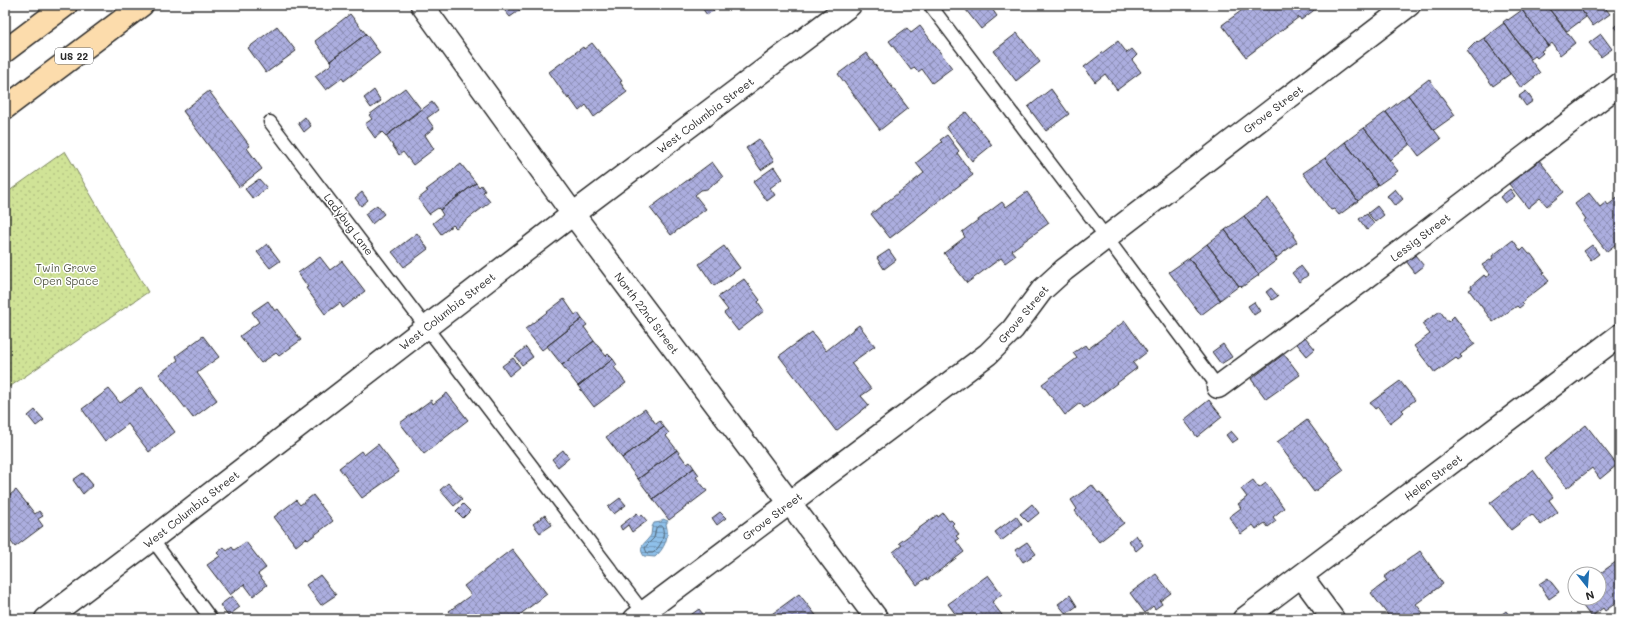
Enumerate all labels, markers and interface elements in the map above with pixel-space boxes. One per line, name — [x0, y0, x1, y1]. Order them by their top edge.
road number: US 22 — [55, 48, 93, 64]
street label: West Columbia Street — [653, 73, 757, 156]
street label: Grove Street — [1240, 81, 1306, 136]
street label: Ladybug Lane — [321, 190, 377, 258]
street label: Lessig Street — [1387, 209, 1453, 265]
park label: Twin Grove Open Space — [33, 260, 99, 288]
street label: West Columbia Street — [396, 269, 498, 353]
street label: North 22nd Street — [611, 269, 683, 357]
street label: Grove Street — [994, 282, 1052, 346]
street label: Helen Street — [1401, 450, 1465, 504]
street label: West Columbia Street — [140, 467, 242, 551]
street label: Grove Street — [739, 488, 805, 543]
north arrow — [1567, 566, 1607, 606]
text: N — [1584, 588, 1596, 604]

